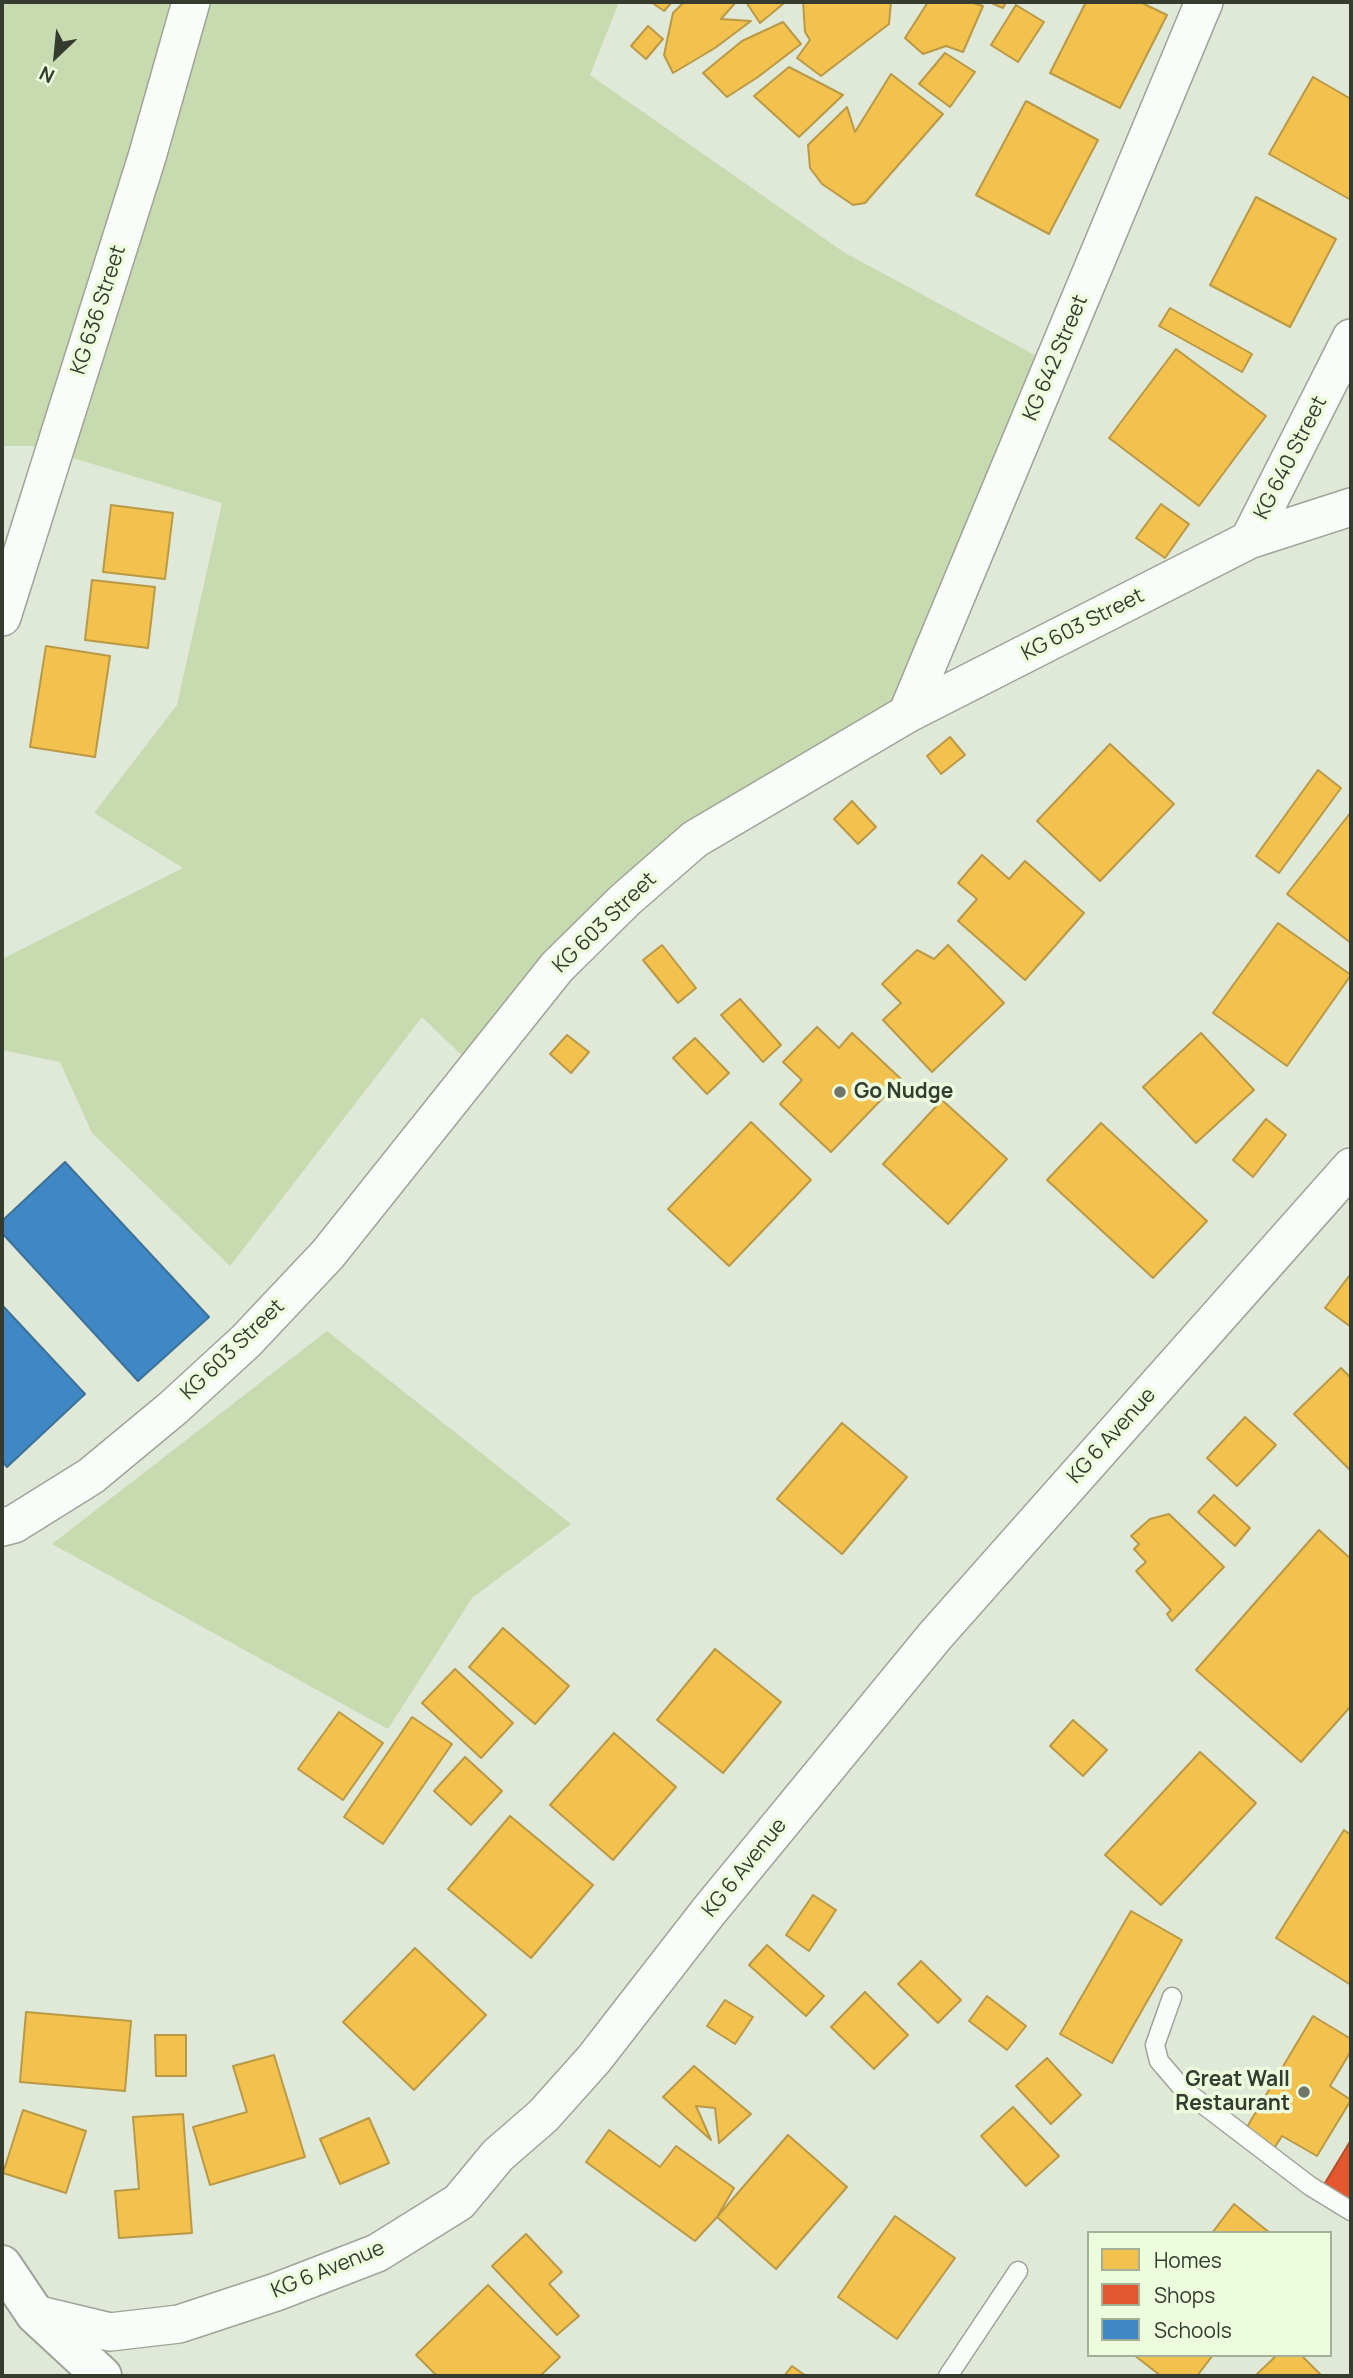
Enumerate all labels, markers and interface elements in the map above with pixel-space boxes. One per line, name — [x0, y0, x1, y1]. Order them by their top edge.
north arrow — [21, 21, 91, 91]
text: N — [35, 60, 59, 90]
street label: KG 636 Street — [66, 242, 132, 378]
street label: KG 642 Street — [1018, 291, 1094, 425]
street label: KG 640 Street — [1249, 392, 1333, 524]
street label: KG 603 Street — [1018, 583, 1148, 667]
street label: KG 603 Street — [548, 867, 662, 979]
place label: Go Nudge — [854, 1079, 953, 1105]
marker: Go Nudge — [832, 1084, 848, 1100]
street label: KG 603 Street — [176, 1294, 290, 1406]
street label: KG 6 Avenue — [1063, 1383, 1161, 1489]
street label: KG 6 Avenue — [697, 1813, 793, 1923]
place label: Great Wall Restaurant — [1175, 2067, 1290, 2117]
marker: Great Wall Restaurant — [1296, 2084, 1312, 2100]
legend — [1087, 2231, 1332, 2357]
street label: KG 6 Avenue — [268, 2236, 388, 2304]
text: Homes — [1154, 2246, 1222, 2274]
text: Shops — [1154, 2281, 1215, 2309]
text: Schools — [1154, 2316, 1232, 2344]

